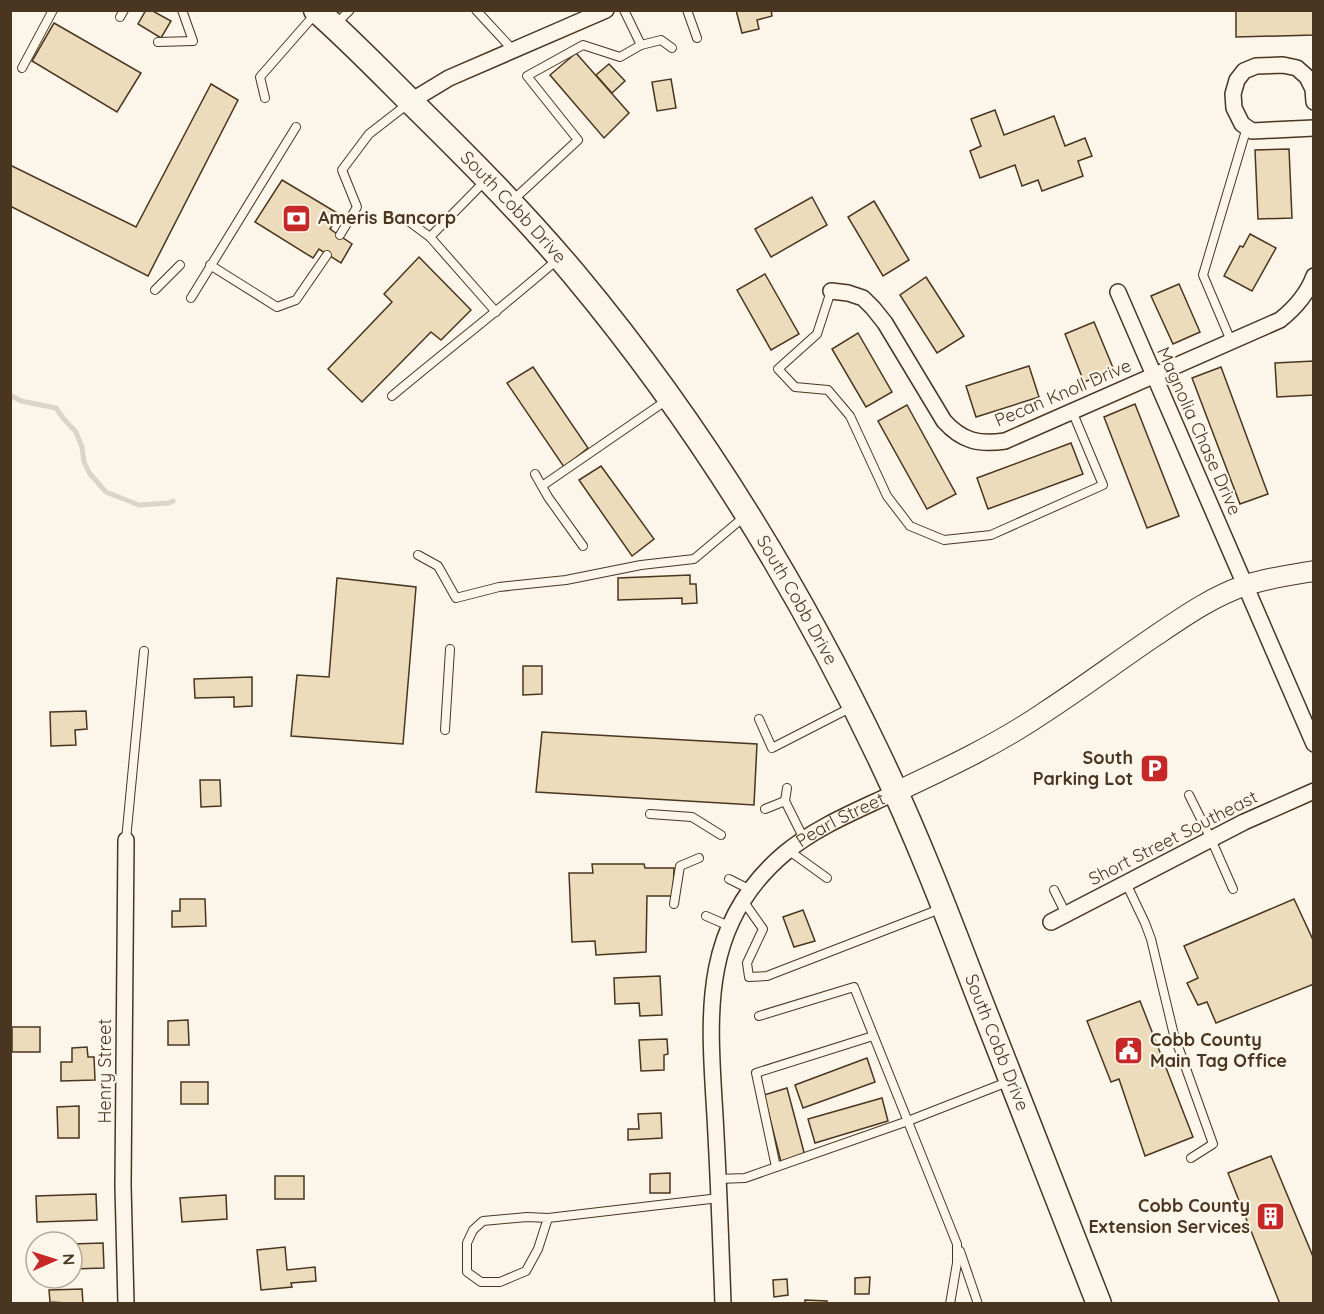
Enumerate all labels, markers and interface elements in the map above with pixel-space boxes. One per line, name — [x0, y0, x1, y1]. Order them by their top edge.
street label: South Cobb Drive — [456, 146, 572, 268]
bank icon: Ameris Bancorp — [281, 202, 313, 234]
place label: Ameris Bancorp — [318, 206, 456, 229]
street label: Magnolia Chase Drive — [1152, 343, 1247, 519]
street label: Pecan Knoll Drive — [991, 353, 1135, 432]
street label: South Cobb Drive — [752, 531, 843, 669]
place label: South Parking Lot — [1033, 746, 1133, 790]
parking icon: South Parking Lot — [1138, 752, 1170, 784]
street label: Short Street Southeast — [1084, 785, 1261, 890]
street label: Pearl Street — [791, 787, 888, 852]
street label: South Cobb Drive — [960, 971, 1035, 1114]
street label: Henry Street — [93, 1019, 116, 1123]
place label: Cobb County Main Tag Office — [1150, 1028, 1287, 1072]
public building icon: Cobb County Main Tag Office — [1113, 1034, 1145, 1066]
place label: Cobb County Extension Services — [1088, 1194, 1250, 1238]
building icon: Cobb County Extension Services — [1255, 1200, 1287, 1232]
north arrow — [24, 1230, 84, 1290]
text: N — [59, 1253, 79, 1266]

